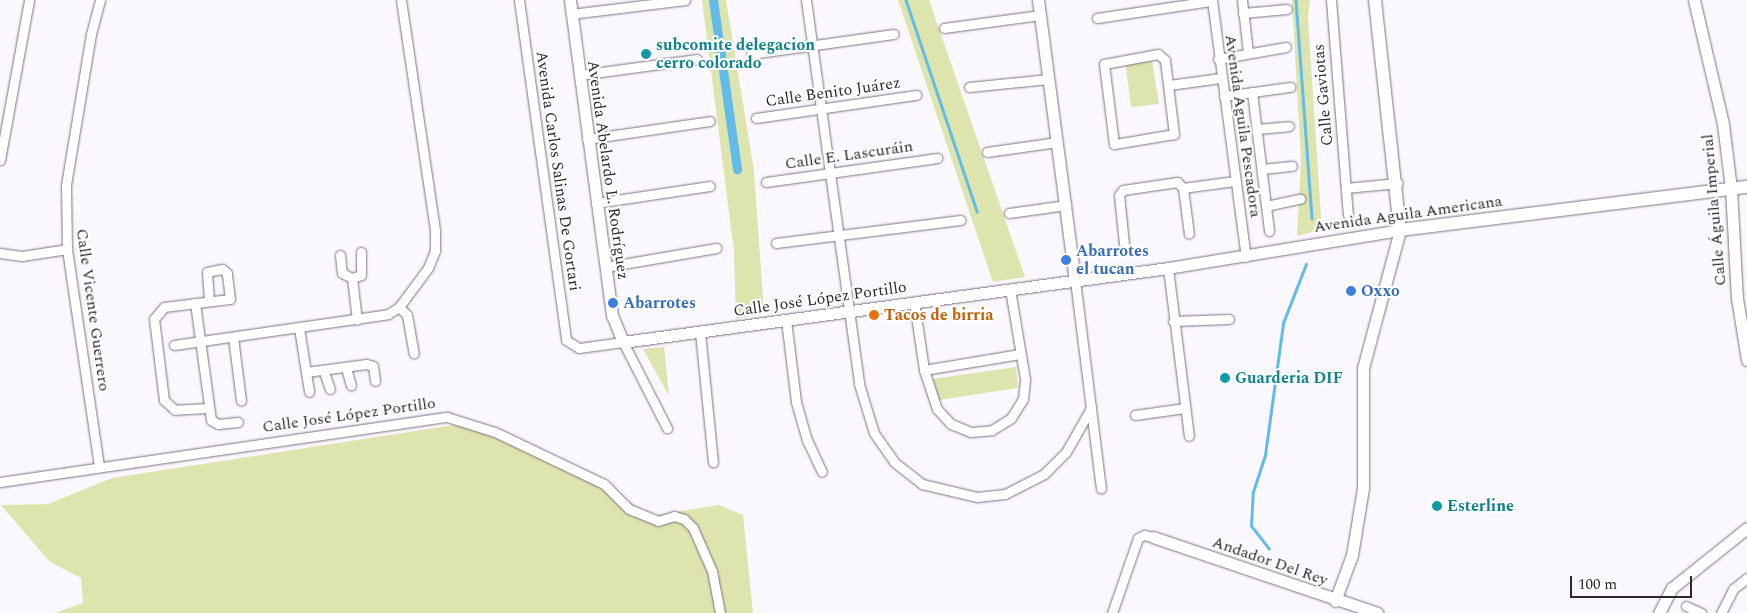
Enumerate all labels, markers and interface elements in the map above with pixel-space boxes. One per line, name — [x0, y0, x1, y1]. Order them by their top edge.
street label: Avenida Aguila Pescadora — [1221, 33, 1265, 219]
place label: subcomite delegacion cerro colorado — [656, 35, 815, 73]
street label: Calle Gaviotas — [1309, 43, 1337, 147]
marker: subcomite delegacion cerro colorado — [640, 48, 652, 60]
street label: Avenida Carlos Salinas De Gortari — [532, 50, 584, 292]
street label: Avenida Abelardo L. Rodríguez — [583, 59, 633, 281]
street label: Calle Benito Juárez — [764, 73, 902, 111]
street label: Calle Águila Imperial — [1698, 133, 1730, 287]
street label: Calle E. Lascuráin — [784, 137, 914, 173]
street label: Avenida Aguila Americana — [1313, 191, 1503, 237]
street label: Calle Vicente Guerrero — [72, 227, 114, 393]
place label: Abarrotes el tucan — [1076, 241, 1149, 279]
marker: Abarrotes el tucan — [1060, 254, 1072, 266]
street label: Calle José López Portillo — [732, 277, 908, 321]
place label: Oxxo — [1361, 281, 1400, 301]
marker: Oxxo — [1345, 285, 1357, 297]
place label: Abarrotes — [623, 293, 696, 313]
marker: Abarrotes — [607, 297, 619, 309]
place label: Tacos de birria — [884, 305, 993, 325]
marker: Tacos de birria — [868, 309, 880, 321]
place label: Guarderia DIF — [1235, 368, 1343, 388]
marker: Guarderia DIF — [1219, 372, 1231, 384]
street label: Calle José López Portillo — [261, 393, 437, 437]
place label: Esterline — [1447, 496, 1514, 516]
marker: Esterline — [1431, 500, 1443, 512]
street label: Andador Del Rey — [1210, 532, 1330, 590]
scale bar — [1572, 566, 1694, 598]
text: 100 m — [1578, 573, 1617, 596]

